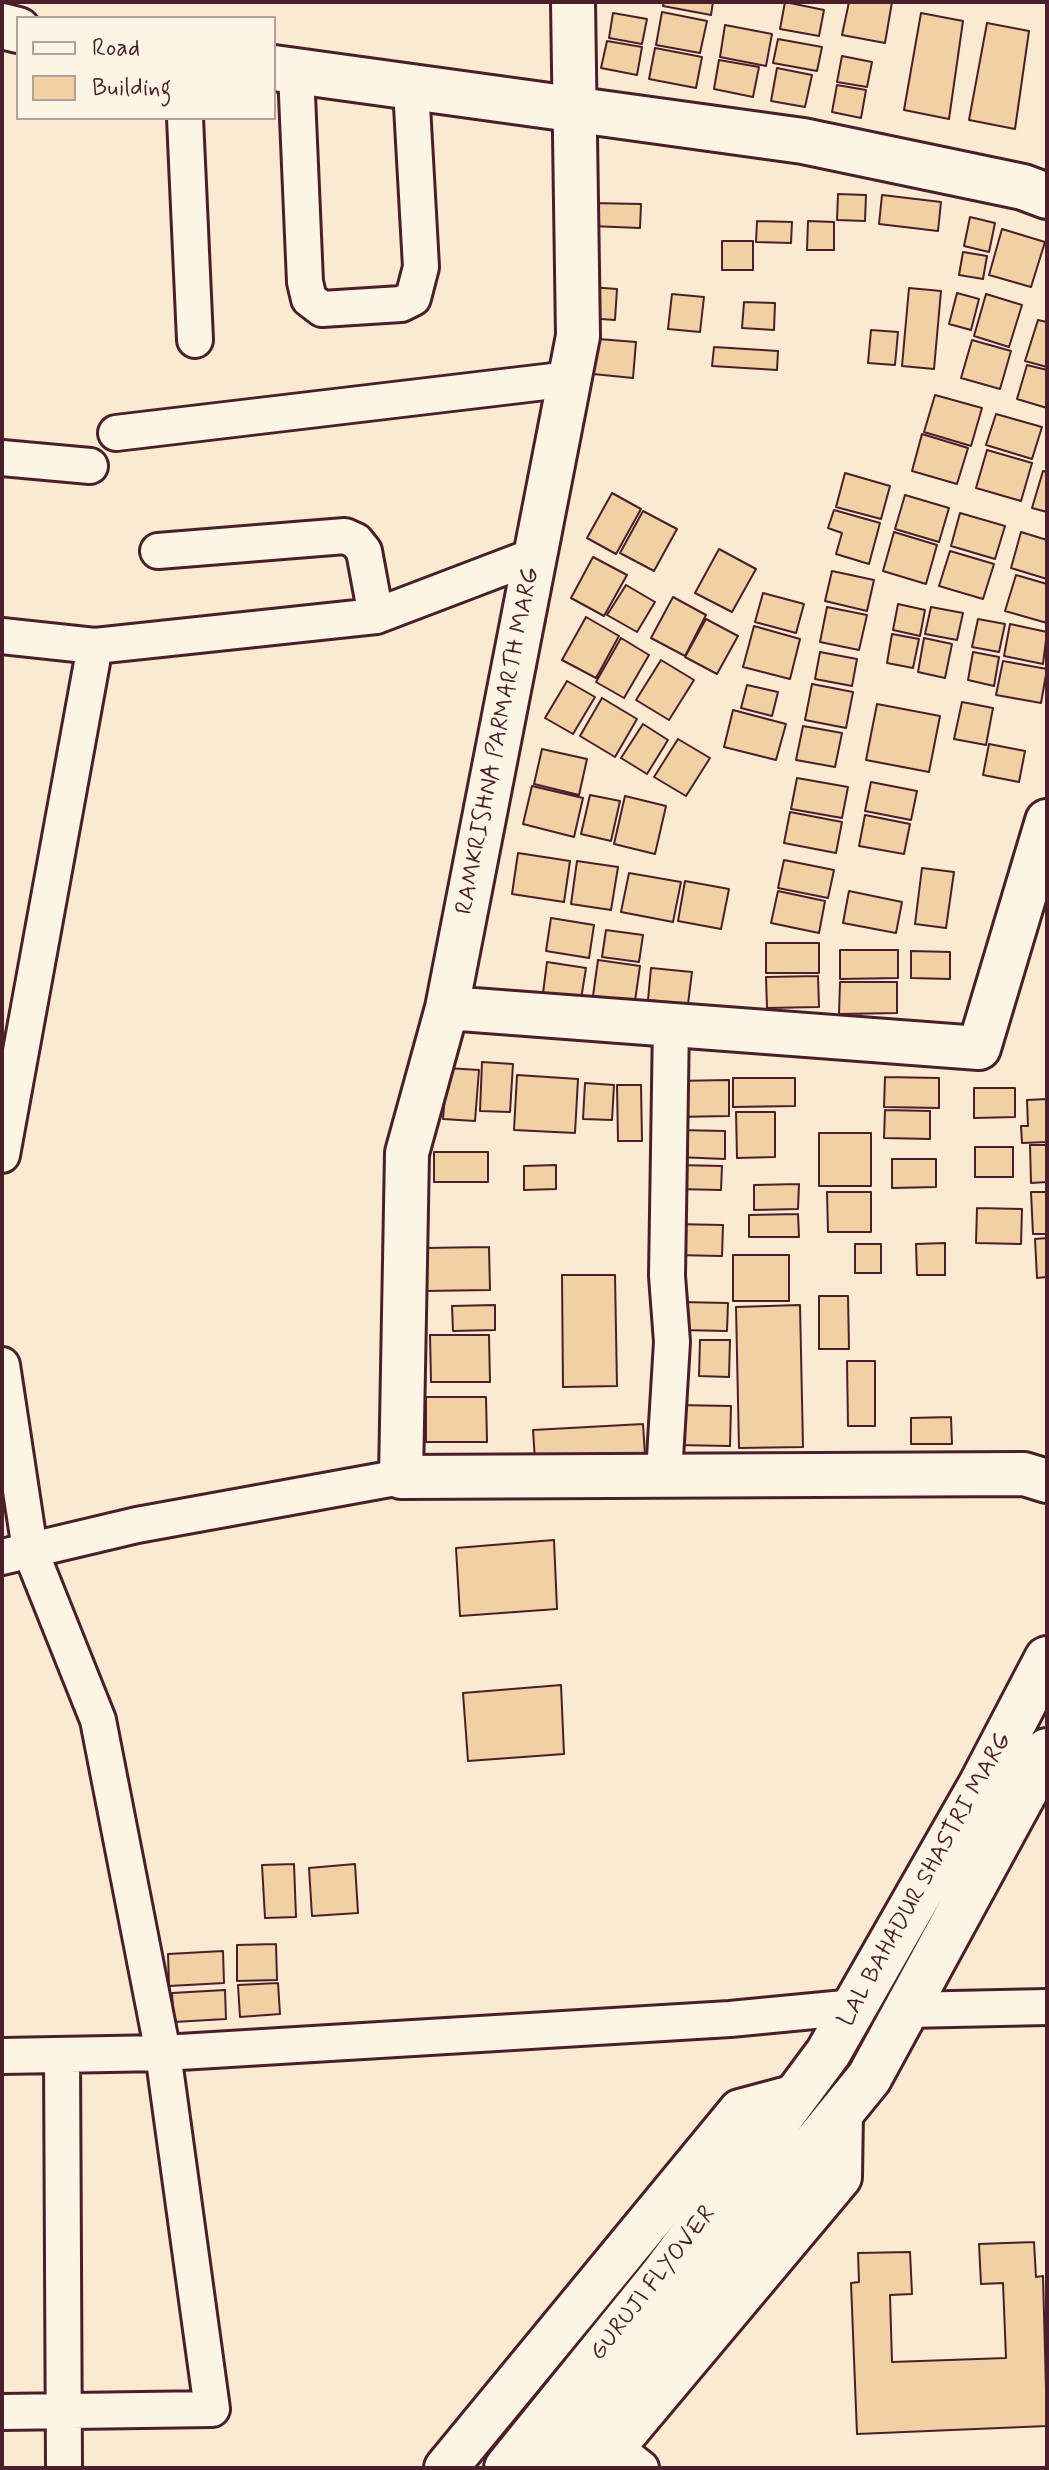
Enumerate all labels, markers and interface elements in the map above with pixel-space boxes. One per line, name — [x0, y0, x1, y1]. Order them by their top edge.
legend — [16, 16, 276, 120]
text: Road — [92, 33, 140, 64]
text: Building — [92, 73, 172, 104]
street label: RAMKRISHNA PARMARTH MARG — [451, 565, 547, 917]
street label: LAL BAHADUR SHASTRI MARG — [833, 1728, 1019, 2032]
street label: GURUJI FLYOVER — [585, 2201, 723, 2367]

